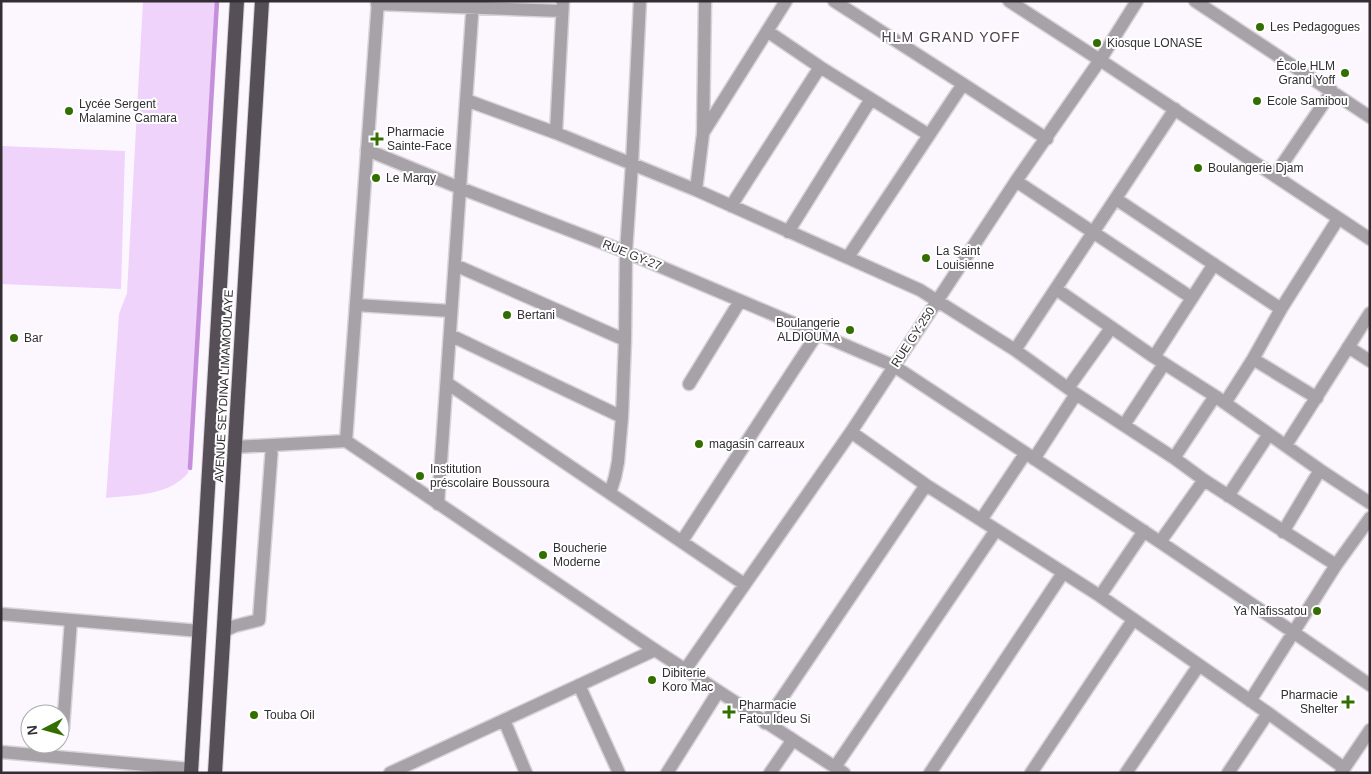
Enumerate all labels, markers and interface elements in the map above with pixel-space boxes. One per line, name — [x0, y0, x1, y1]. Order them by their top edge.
place label: Les Pedagogues — [1270, 20, 1360, 34]
marker: Les Pedagogues — [1254, 21, 1266, 33]
district label: HLM GRAND YOFF — [882, 29, 1020, 45]
place label: Kiosque LONASE — [1107, 36, 1202, 50]
marker: Kiosque LONASE — [1091, 37, 1103, 49]
place label: École HLM Grand Yoff — [1276, 58, 1336, 87]
marker: École HLM Grand Yoff — [1339, 67, 1351, 79]
place label: Ecole Samibou — [1267, 94, 1348, 108]
marker: Ecole Samibou — [1251, 95, 1263, 107]
place label: Lycée Sergent Malamine Camara — [79, 97, 177, 125]
marker: Lycée Sergent Malamine Camara — [63, 105, 75, 117]
place label: Pharmacie Sainte-Face — [387, 125, 452, 153]
marker: Pharmacie Sainte-Face — [371, 133, 383, 145]
place label: Boulangerie Djam — [1208, 161, 1303, 175]
marker: Boulangerie Djam — [1192, 162, 1204, 174]
place label: Le Marqy — [386, 171, 436, 185]
marker: Le Marqy — [370, 172, 382, 184]
street label: RUE GY-27 — [601, 237, 664, 273]
place label: La Saint Louisienne — [936, 244, 994, 272]
marker: La Saint Louisienne — [920, 252, 932, 264]
street label: AVENUE SEYDINA LIMAMOULAYE — [212, 289, 236, 483]
street label: RUE GY-250 — [888, 304, 938, 370]
place label: Bertani — [517, 308, 555, 322]
marker: Bertani — [501, 309, 513, 321]
place label: Boulangerie ALDIOUMA — [776, 316, 840, 344]
marker: Boulangerie ALDIOUMA — [844, 324, 856, 336]
place label: Bar — [24, 331, 43, 345]
marker: Bar — [8, 332, 20, 344]
place label: magasin carreaux — [709, 437, 804, 451]
marker: magasin carreaux — [693, 438, 705, 450]
place label: Institution préscolaire Boussoura — [430, 462, 550, 490]
marker: Institution préscolaire Boussoura — [414, 470, 426, 482]
place label: Boucherie Moderne — [553, 541, 607, 569]
marker: Boucherie Moderne — [537, 549, 549, 561]
place label: Ya Nafissatou — [1233, 604, 1307, 618]
marker: Ya Nafissatou — [1311, 605, 1323, 617]
place label: Dibiterie Koro Mac — [662, 666, 713, 694]
marker: Dibiterie Koro Mac — [646, 674, 658, 686]
place label: Pharmacie Shelter — [1281, 688, 1338, 716]
marker: Pharmacie Shelter — [1342, 696, 1354, 708]
place label: Pharmacie Fatou Ideu Si — [739, 698, 810, 726]
north arrow — [20, 704, 70, 754]
marker: Pharmacie Fatou Ideu Si — [723, 706, 735, 718]
place label: Touba Oil — [264, 708, 315, 722]
marker: Touba Oil — [248, 709, 260, 721]
text: N — [24, 724, 41, 736]

